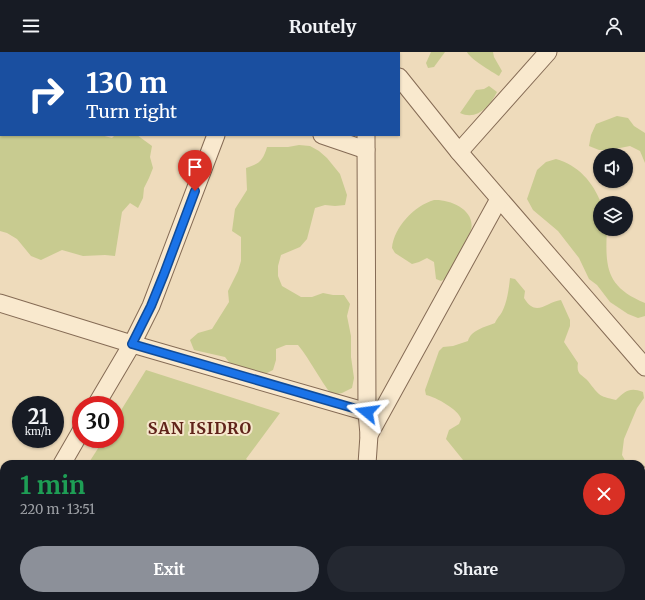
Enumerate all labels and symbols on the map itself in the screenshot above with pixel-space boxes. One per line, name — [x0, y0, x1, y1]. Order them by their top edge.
pin — [178, 150, 212, 191]
position arrow — [346, 391, 388, 433]
speed limit sign: 30 — [72, 396, 124, 448]
district label: SAN ISIDRO — [148, 418, 252, 438]

